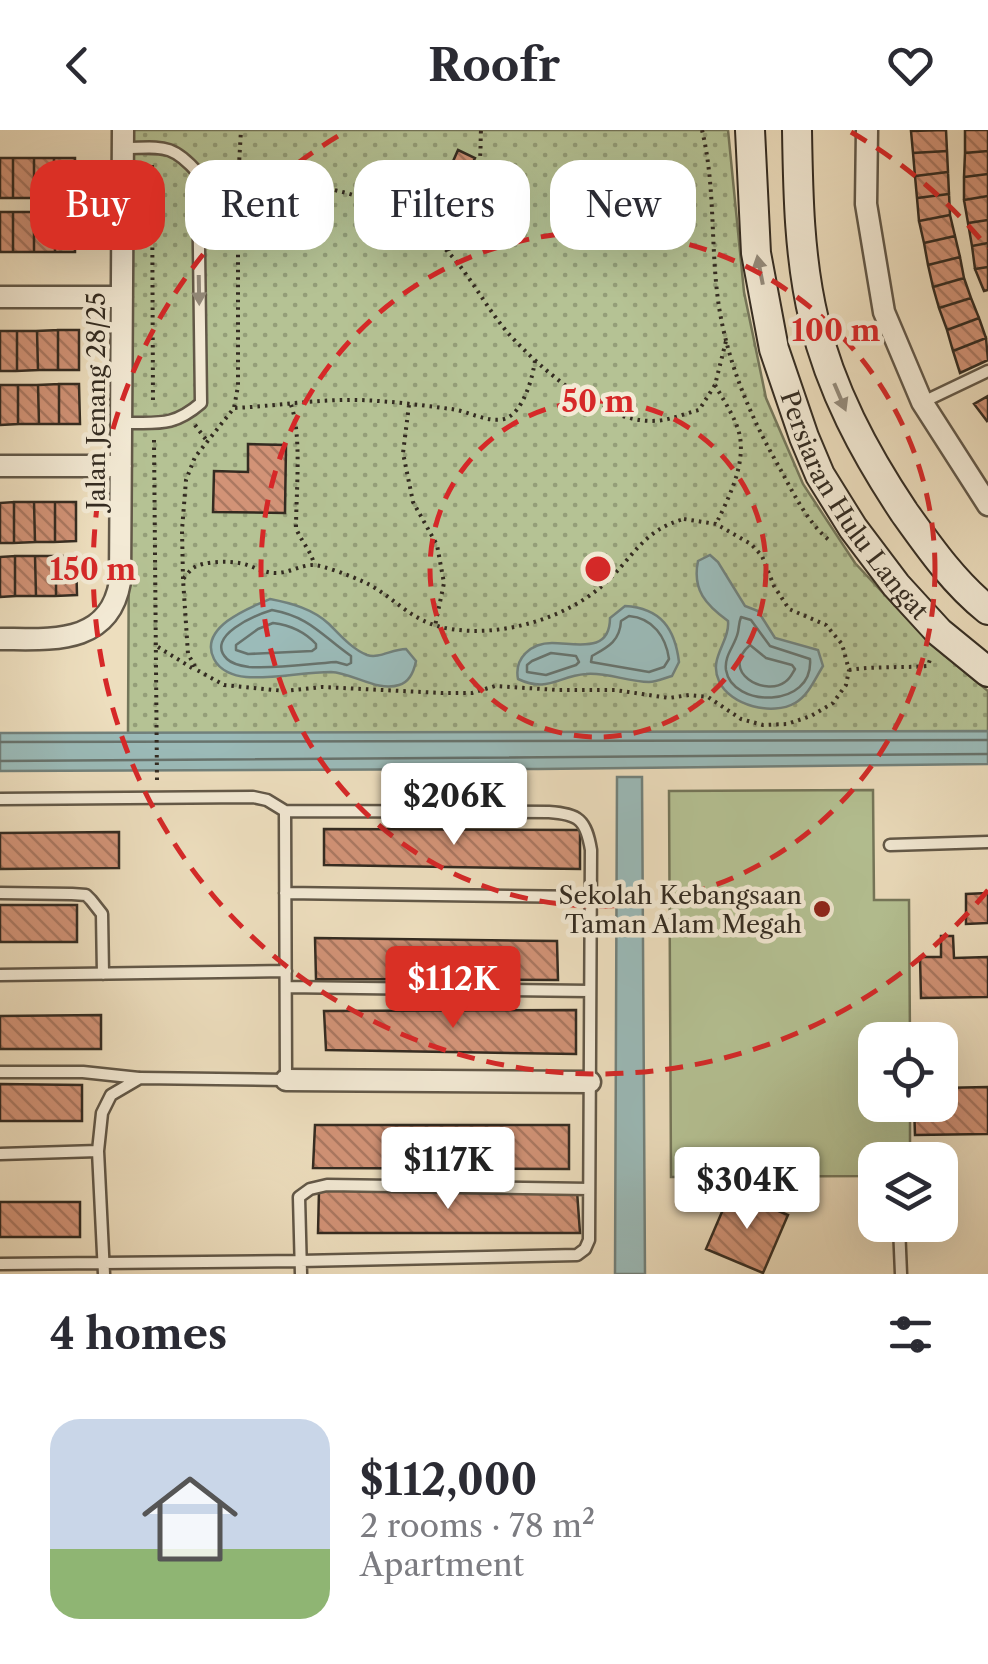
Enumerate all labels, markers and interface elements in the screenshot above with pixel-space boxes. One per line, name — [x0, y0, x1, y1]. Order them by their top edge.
text: Roofr — [428, 37, 560, 93]
icon: back — [50, 38, 105, 93]
icon: heart — [883, 38, 938, 93]
chip: Buy — [30, 160, 165, 250]
chip: Rent — [185, 160, 334, 250]
chip: Filters — [354, 160, 530, 250]
chip: New — [550, 160, 696, 250]
one-way arrow — [751, 254, 767, 285]
one-way arrow — [192, 274, 208, 306]
street label: Jalan Jenang 28/25 — [81, 292, 112, 514]
text: 100 m — [792, 312, 881, 349]
one-way arrow — [832, 382, 848, 412]
text: 50 m — [561, 383, 635, 420]
street label: Persiaran Hulu Langat — [774, 387, 935, 626]
text: 150 m — [50, 551, 136, 588]
centre of rings — [580, 551, 616, 587]
pin: $206K — [384, 763, 524, 848]
text: $206K — [403, 776, 505, 815]
place label: Sekolah Kebangsaan Taman Alam Megah — [558, 880, 802, 940]
marker: Sekolah Kebangsaan Taman Alam Megah — [811, 898, 833, 920]
pin: $112K — [383, 946, 523, 1031]
text: $112K — [407, 959, 499, 998]
map controls — [858, 1022, 958, 1242]
button: locate — [858, 1022, 958, 1122]
pin: $117K — [378, 1127, 518, 1212]
text: $117K — [404, 1140, 492, 1179]
button: layers — [858, 1142, 958, 1242]
pin: $304K — [677, 1147, 817, 1232]
text: $304K — [697, 1160, 797, 1199]
icon: filters — [883, 1307, 938, 1362]
text: 4 homes — [50, 1308, 227, 1360]
text: $112,000 — [360, 1454, 537, 1506]
icon: home — [130, 1459, 250, 1579]
text: 2 rooms · 78 m² — [360, 1506, 595, 1545]
text: Apartment — [360, 1545, 524, 1584]

